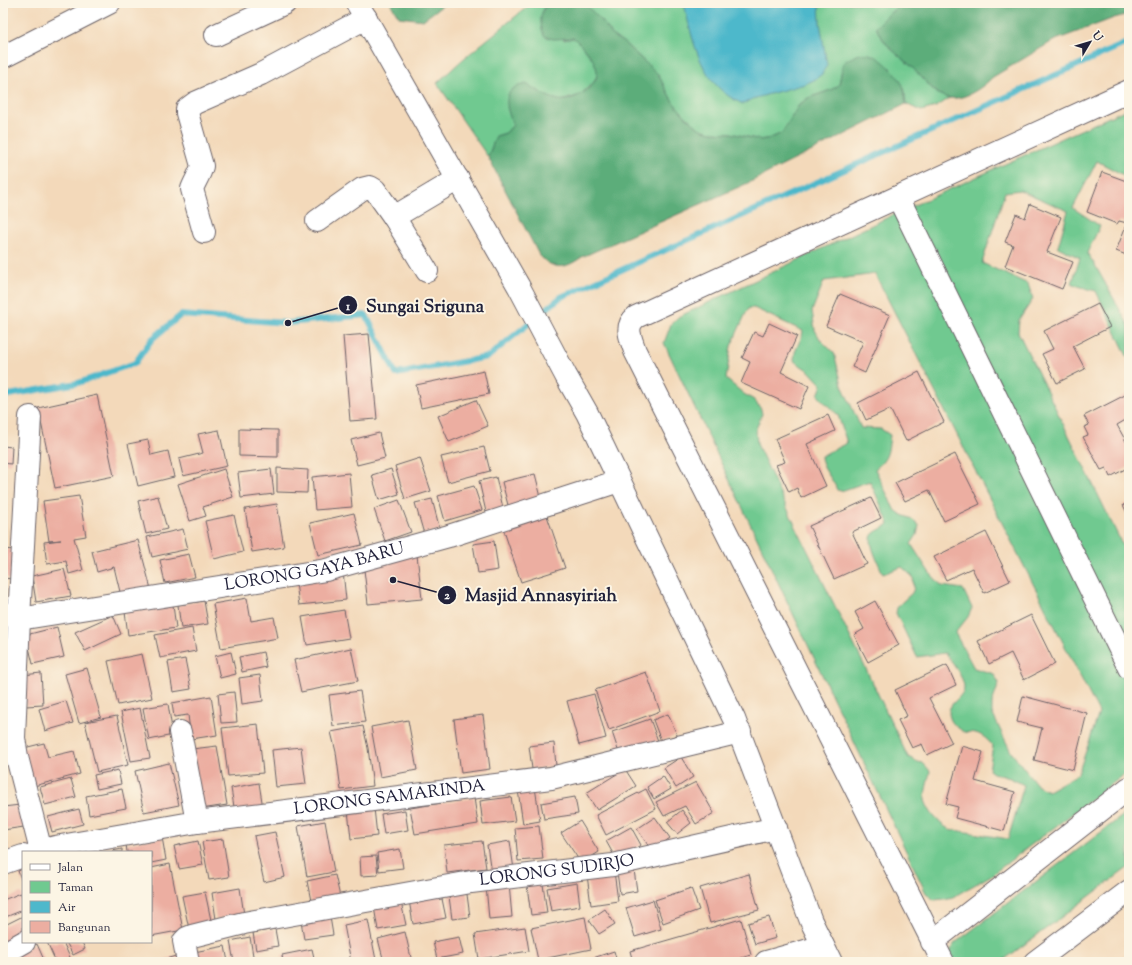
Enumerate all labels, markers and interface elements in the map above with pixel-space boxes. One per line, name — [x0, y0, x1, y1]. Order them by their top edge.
north arrow — [1070, 22, 1110, 62]
text: U — [1087, 27, 1106, 45]
callout: Sungai Sriguna — [338, 290, 492, 320]
text: Sungai Sriguna — [366, 295, 485, 321]
text: 1 — [345, 298, 351, 316]
street label: LORONG GAYA BARU — [223, 537, 407, 598]
callout: Masjid Annasyiriah — [437, 580, 625, 610]
text: Masjid Annasyiriah — [465, 584, 617, 610]
text: 2 — [444, 587, 450, 605]
street label: LORONG SAMARINDA — [293, 774, 487, 822]
street label: LORONG SUDIRJO — [478, 848, 637, 893]
legend — [22, 851, 152, 943]
text: Jalan — [57, 859, 83, 877]
text: Taman — [58, 879, 93, 897]
text: Air — [58, 899, 76, 917]
text: Bangunan — [58, 919, 111, 937]

